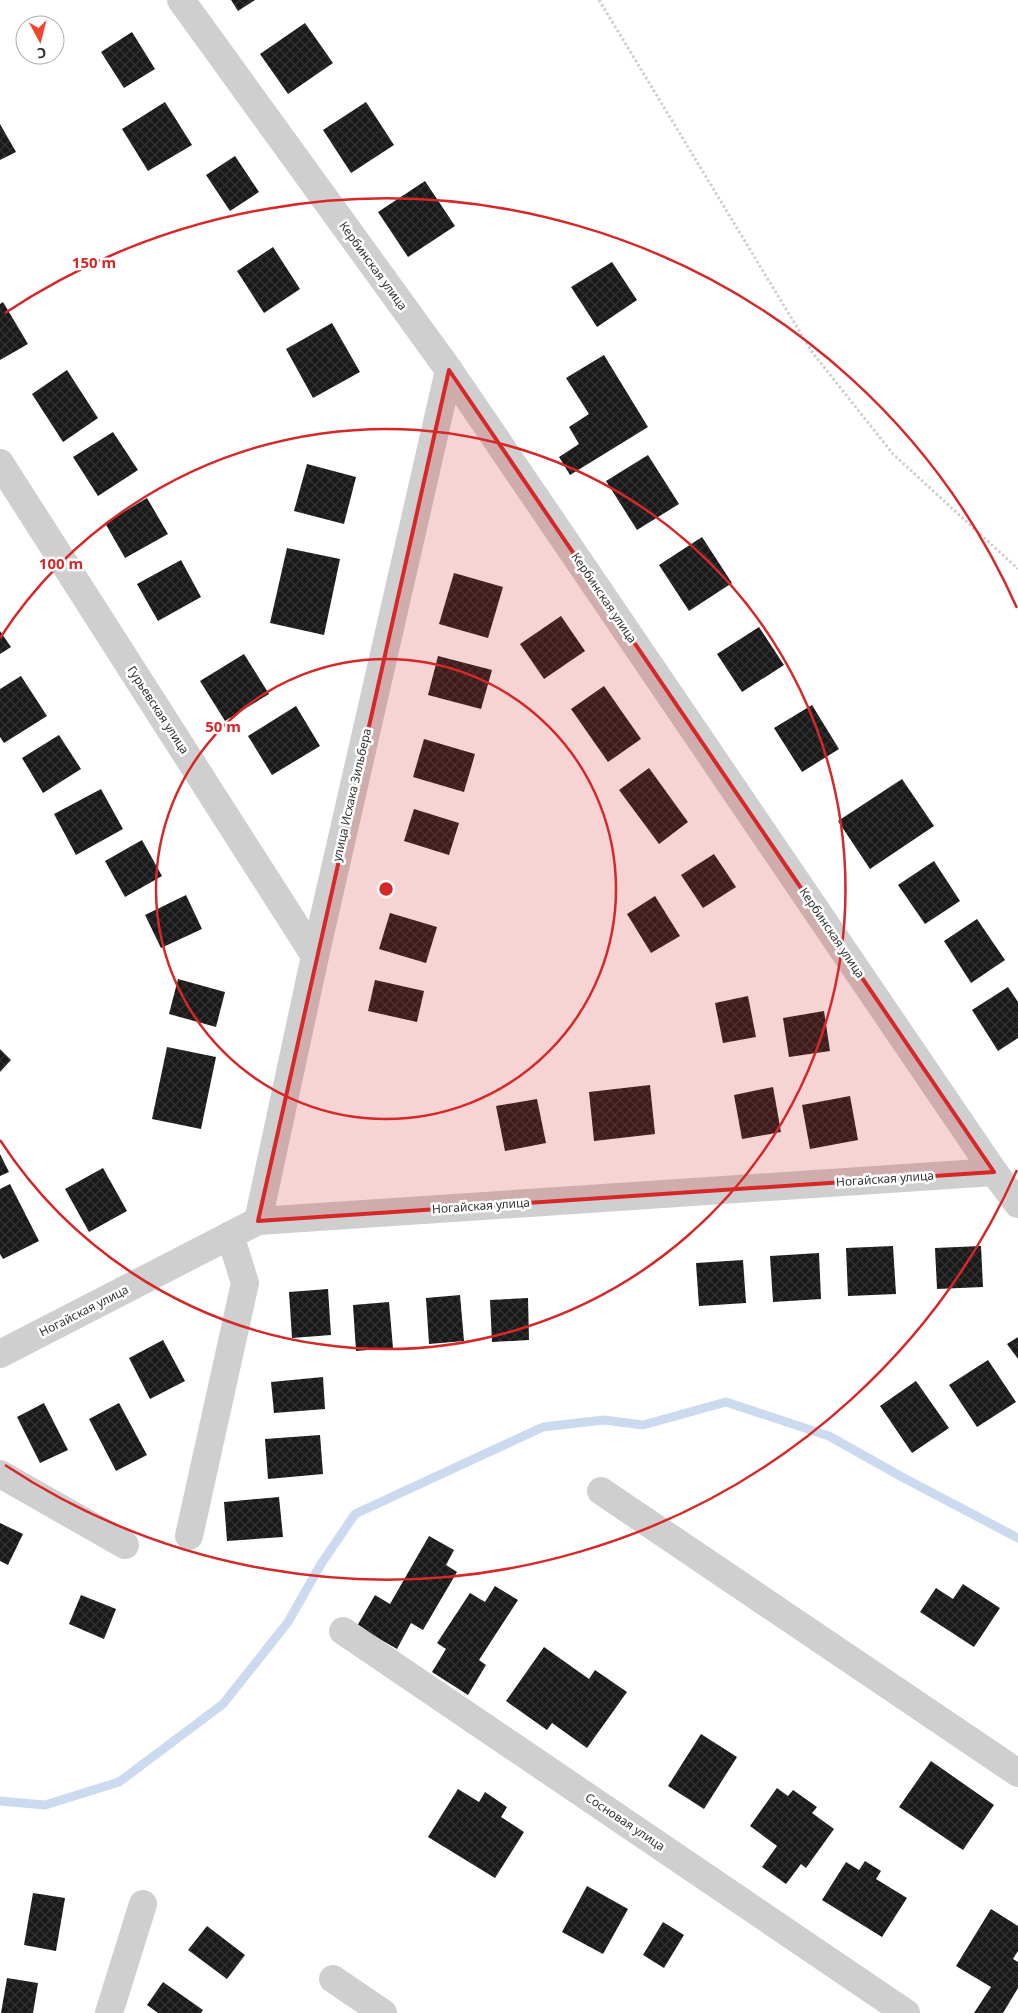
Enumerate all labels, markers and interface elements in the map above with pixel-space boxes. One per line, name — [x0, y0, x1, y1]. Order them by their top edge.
north arrow — [15, 15, 65, 65]
text: С — [36, 43, 47, 63]
street label: Кербинская улица — [335, 218, 411, 314]
text: 150 m — [72, 252, 116, 272]
street label: Кербинская улица — [568, 549, 641, 646]
text: 100 m — [39, 553, 83, 573]
street label: Гурьевская улица — [124, 662, 193, 757]
text: 50 m — [205, 716, 241, 736]
street label: улица Исхака Зильбера — [328, 727, 375, 863]
centre of rings — [377, 880, 395, 898]
street label: Кербинская улица — [796, 884, 869, 981]
street label: Ногайская улица — [835, 1167, 935, 1190]
street label: Ногайская улица — [431, 1194, 531, 1217]
street label: Ногайская улица — [36, 1281, 131, 1340]
street label: Сосновая улица — [582, 1789, 668, 1855]

